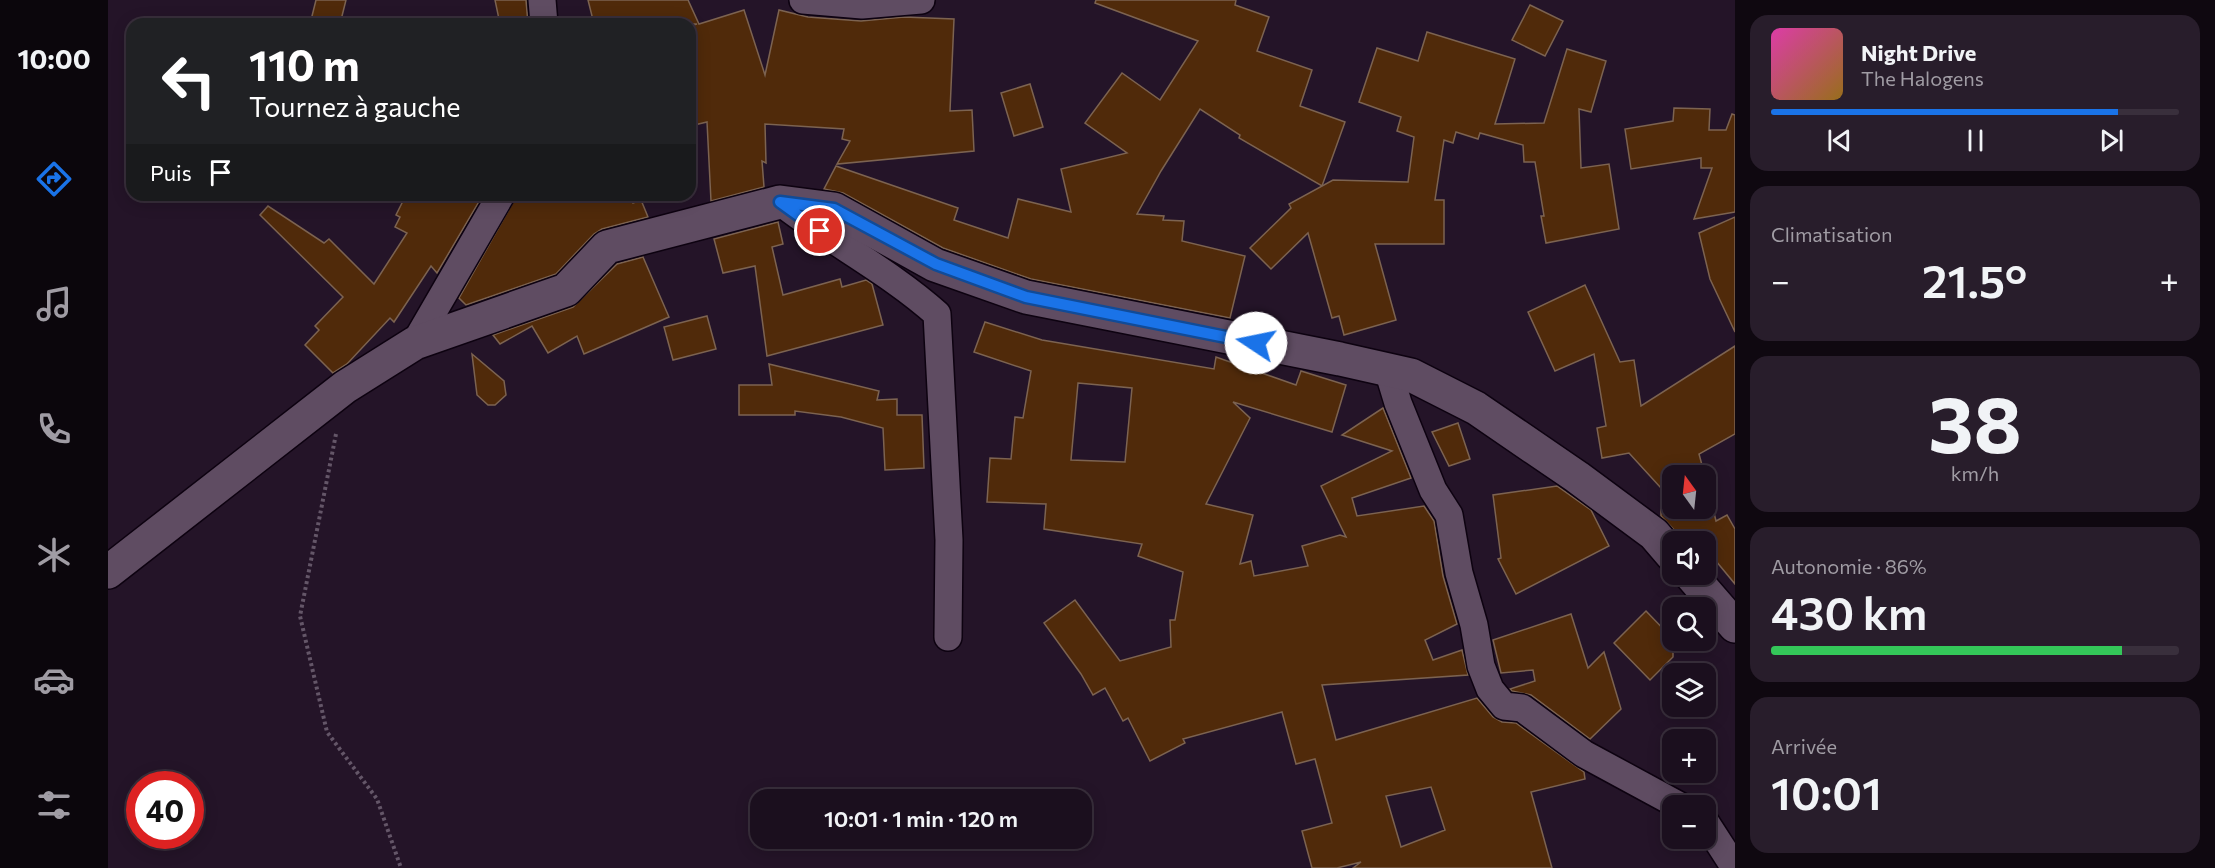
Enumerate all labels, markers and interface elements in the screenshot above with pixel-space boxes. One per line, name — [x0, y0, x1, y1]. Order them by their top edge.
text: 110 m — [249, 38, 360, 90]
text: Night Drive — [1861, 39, 1976, 66]
text: 10:00 — [17, 42, 91, 75]
icon: left — [150, 42, 228, 120]
text: The Halogens — [1861, 66, 1984, 90]
text: Tournez à gauche — [249, 90, 460, 123]
icon: previous — [1823, 124, 1856, 157]
icon: pause — [1959, 124, 1992, 157]
icon: next — [2095, 124, 2128, 157]
icon: arrive — [204, 156, 237, 189]
icon: directions — [33, 158, 75, 200]
text: Puis — [150, 159, 192, 186]
pin — [794, 205, 845, 256]
icon: arrive — [803, 214, 836, 247]
text: Climatisation — [1771, 222, 1892, 246]
text: 21.5° — [1922, 252, 2027, 307]
text: − — [1771, 259, 1790, 300]
text: + — [2160, 259, 2179, 300]
icon: music — [33, 283, 75, 325]
position arrow — [1224, 311, 1288, 375]
text: 38 — [1928, 374, 2022, 469]
icon: phone — [33, 408, 75, 450]
text: km/h — [1951, 461, 1999, 485]
north arrow — [1662, 465, 1716, 519]
map controls — [1662, 465, 1716, 849]
button: sound — [1662, 531, 1716, 585]
icon: climate — [33, 534, 75, 576]
text: Autonomie · 86% — [1771, 554, 1927, 578]
text: 430 km — [1771, 584, 1927, 639]
button: search — [1662, 597, 1716, 651]
icon: car — [33, 659, 75, 701]
button: layers — [1662, 663, 1716, 717]
button: + — [1662, 729, 1716, 783]
text: Arrivée — [1771, 734, 1837, 758]
text: 10:01 — [1771, 764, 1882, 819]
speed limit sign: 40 — [126, 771, 204, 849]
icon: filters — [33, 784, 75, 826]
button: − — [1662, 795, 1716, 849]
text: 10:01 · 1 min · 120 m — [824, 805, 1018, 832]

